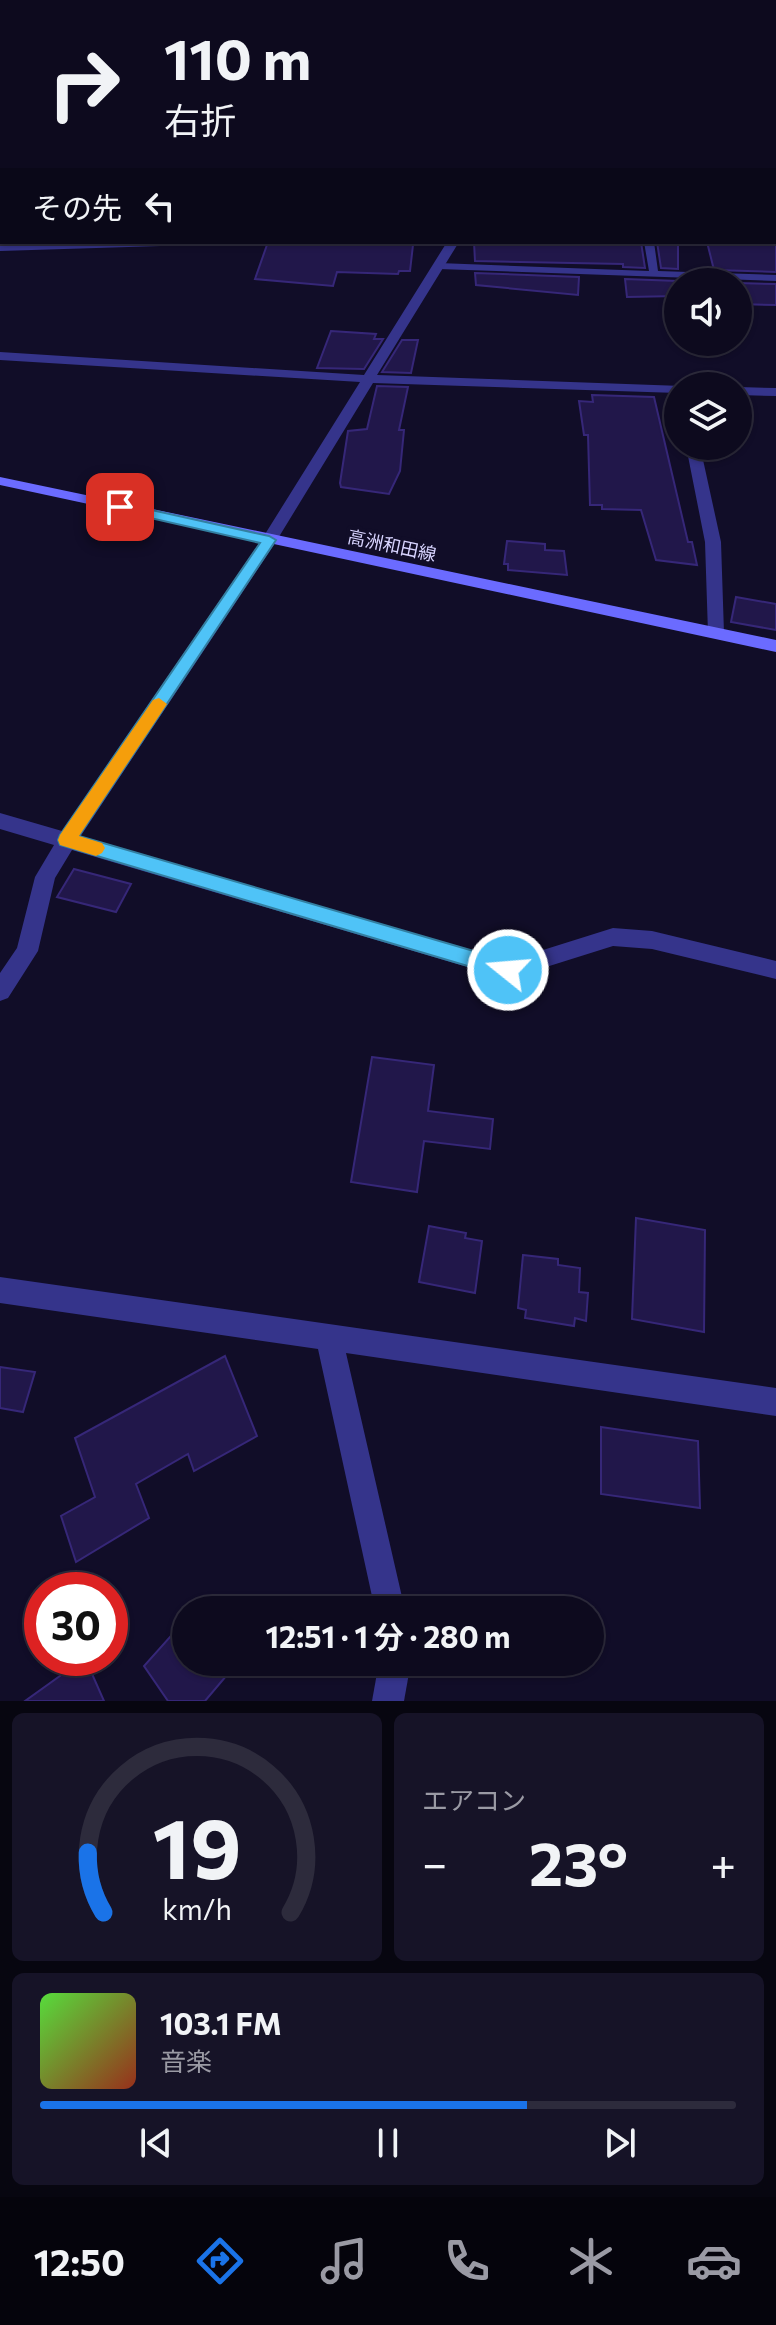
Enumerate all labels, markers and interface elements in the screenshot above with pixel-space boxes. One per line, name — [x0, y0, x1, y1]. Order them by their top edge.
text: 110 m — [164, 23, 311, 92]
icon: right — [32, 32, 136, 136]
text: 右折 — [164, 97, 236, 141]
icon: left — [138, 184, 182, 228]
text: その先 — [32, 188, 122, 225]
map controls — [664, 268, 752, 460]
button: sound — [664, 268, 752, 356]
button: layers — [664, 372, 752, 460]
pin — [86, 473, 154, 541]
icon: arrive — [98, 485, 142, 529]
street label: 高洲和田線 — [346, 525, 438, 565]
position arrow — [466, 928, 550, 1012]
speed limit sign: 30 — [24, 1572, 128, 1676]
text: 12:51 · 1 分 · 280 m — [265, 1617, 511, 1654]
text: エアコン — [422, 1784, 526, 1815]
text: 19 — [153, 1794, 241, 1896]
text: 23° — [529, 1825, 628, 1898]
text: − — [422, 1835, 447, 1889]
text: + — [710, 1835, 736, 1889]
text: km/h — [162, 1891, 232, 1926]
text: 103.1 FM — [160, 2004, 282, 2041]
text: 音楽 — [160, 2045, 212, 2076]
icon: previous — [134, 2121, 178, 2165]
icon: pause — [366, 2121, 410, 2165]
icon: next — [598, 2121, 642, 2165]
icon: directions — [192, 2233, 248, 2289]
icon: music — [316, 2233, 372, 2289]
icon: phone — [439, 2233, 495, 2289]
icon: climate — [563, 2233, 619, 2289]
icon: car — [686, 2233, 742, 2289]
text: 12:50 — [34, 2239, 125, 2283]

